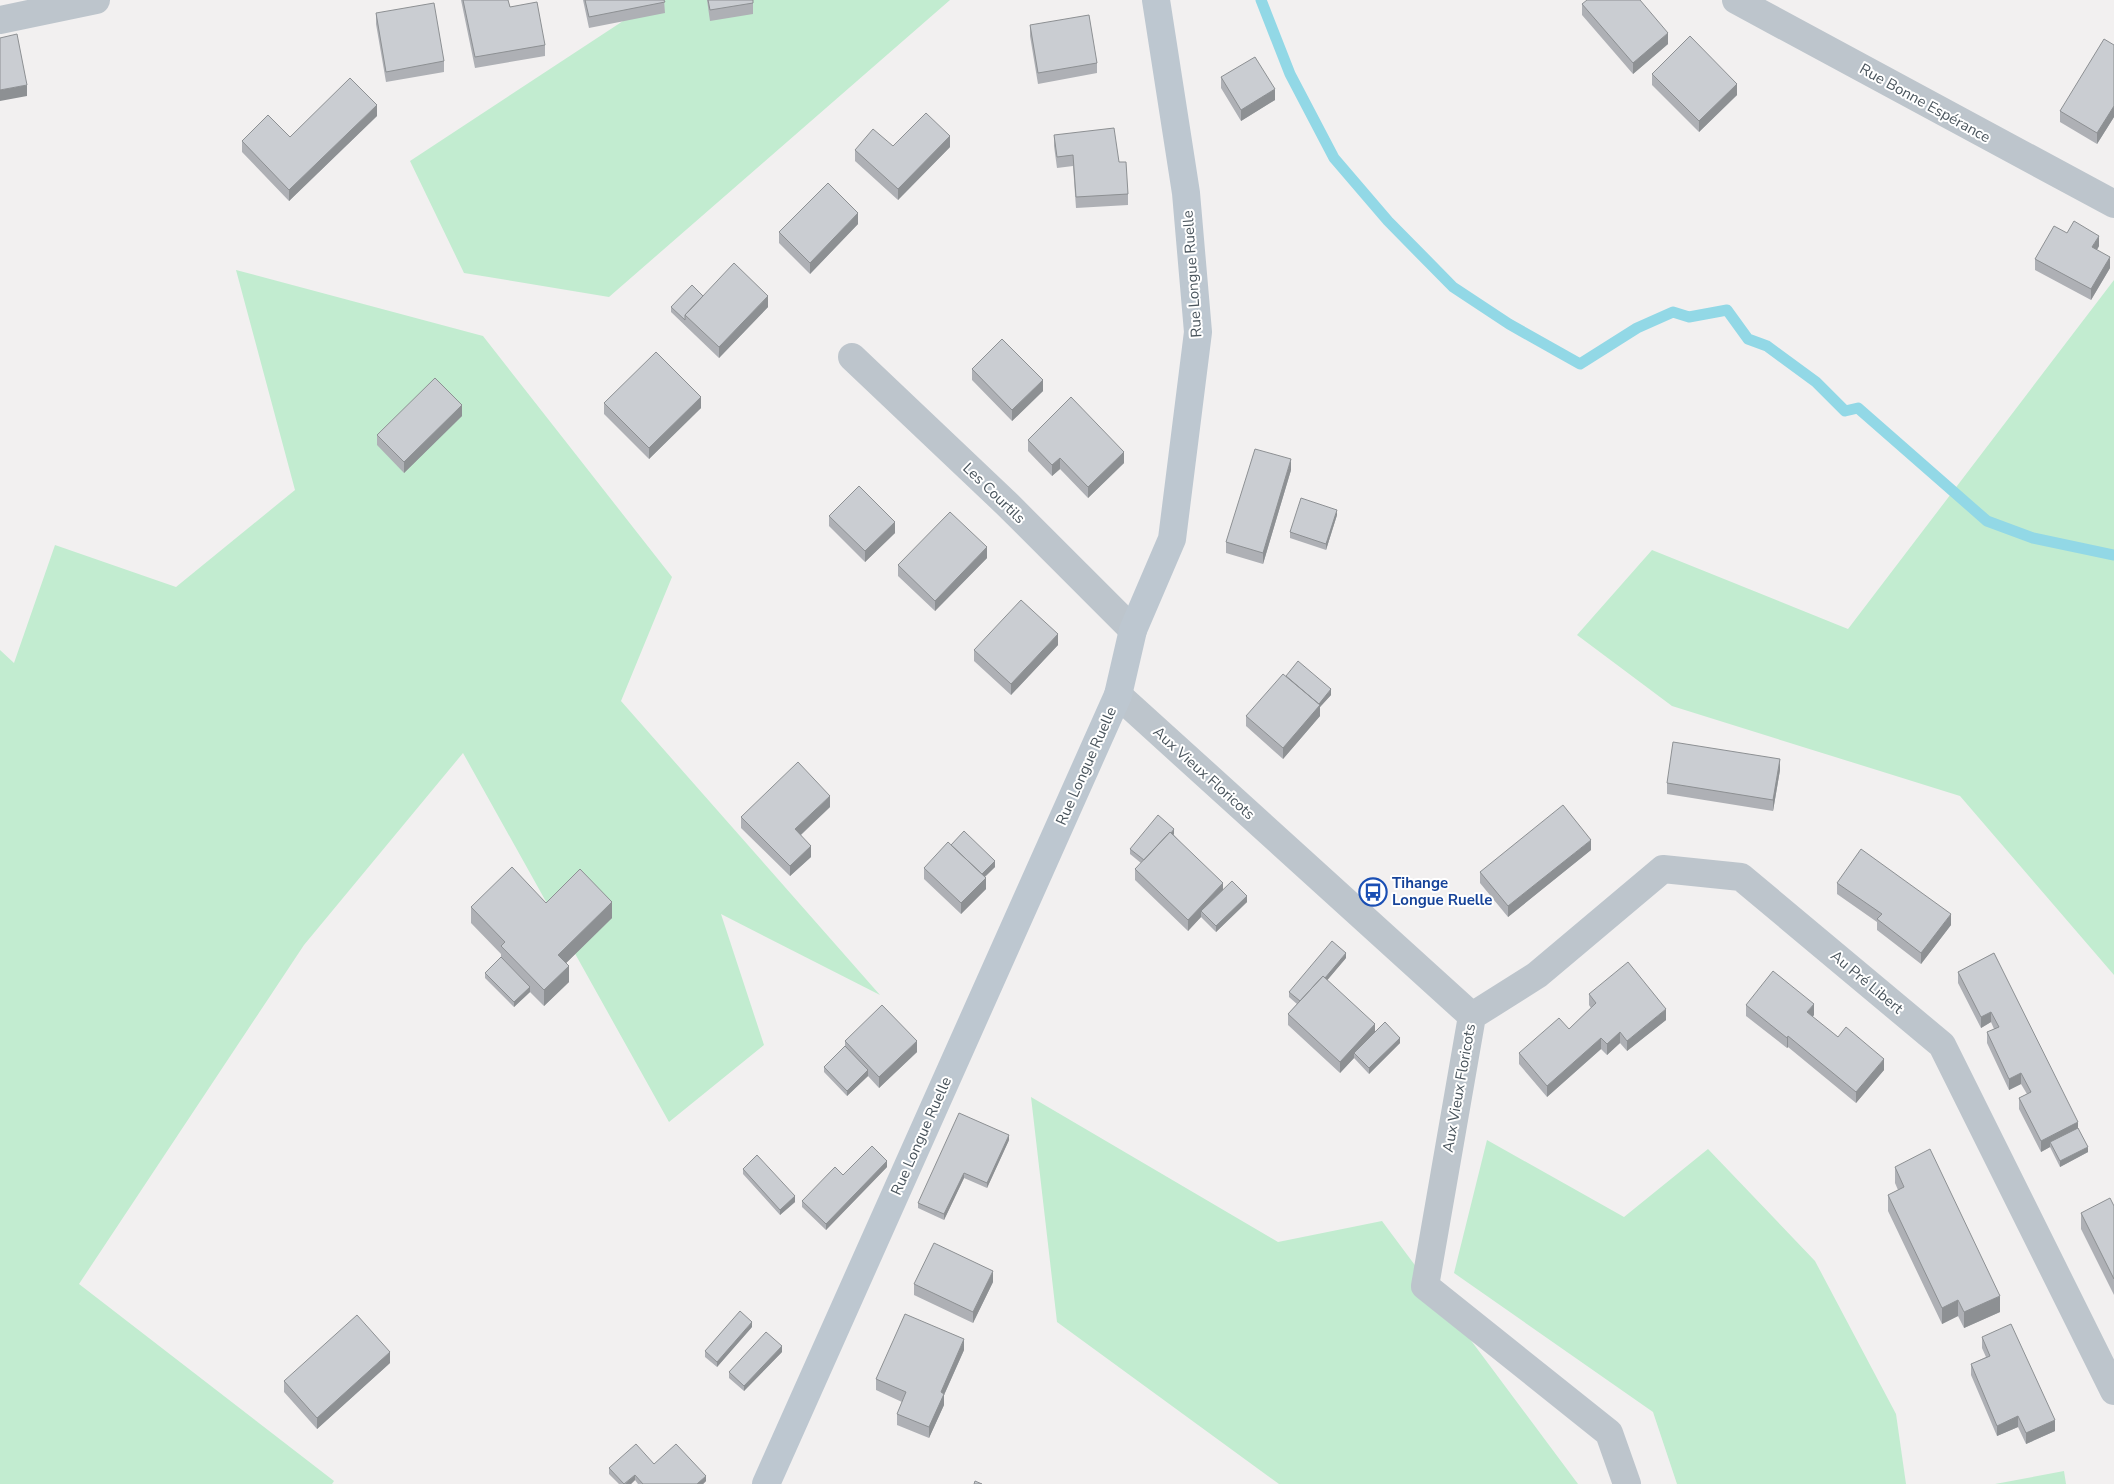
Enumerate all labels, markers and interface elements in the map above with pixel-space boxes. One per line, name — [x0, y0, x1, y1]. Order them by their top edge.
street label: Rue Bonne Espérance — [1856, 59, 1994, 147]
street label: Rue Longue Ruelle — [1178, 210, 1206, 338]
street label: Les Courtils — [958, 458, 1030, 528]
street label: Rue Longue Ruelle — [1051, 704, 1121, 828]
street label: Aux Vieux Floricots — [1149, 722, 1259, 824]
place label: Tihange Longue Ruelle — [1392, 873, 1492, 910]
bus stop icon: Tihange Longue Ruelle — [1358, 877, 1388, 907]
street label: Au Pré Libert — [1826, 946, 1908, 1019]
street label: Aux Vieux Floricots — [1438, 1022, 1480, 1154]
street label: Rue Longue Ruelle — [886, 1074, 956, 1198]

